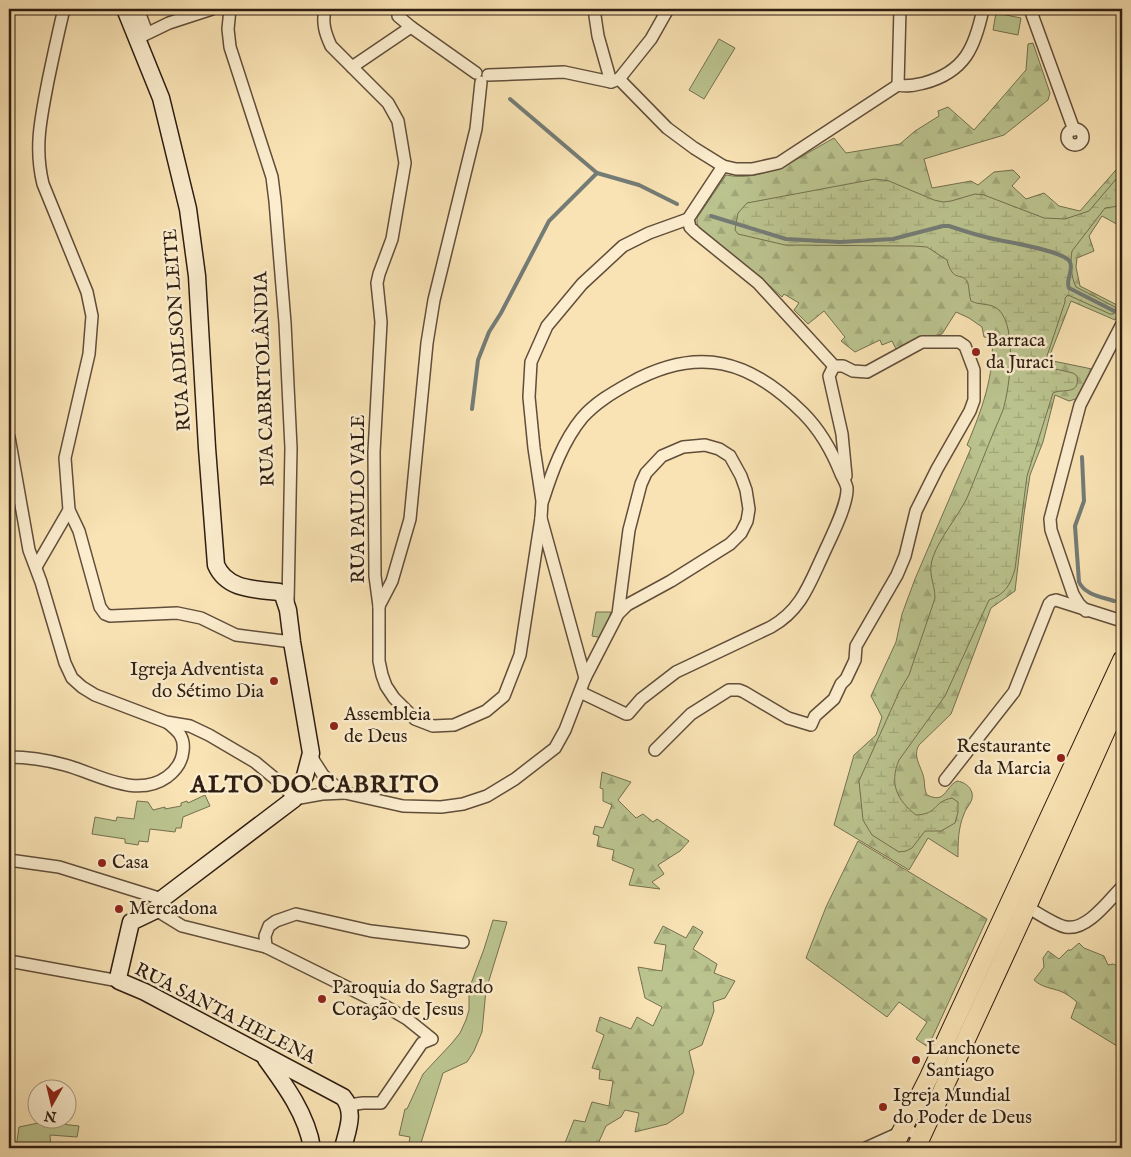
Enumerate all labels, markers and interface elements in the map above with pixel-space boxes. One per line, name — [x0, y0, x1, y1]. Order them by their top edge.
street label: RUA ADILSON LEITE — [159, 228, 197, 432]
street label: RUA CABRITOLÂNDIA — [248, 270, 281, 487]
place label: Barraca da Juraci — [986, 329, 1054, 375]
marker: Barraca da Juraci — [970, 346, 982, 358]
street label: RUA PAULO VALE — [347, 414, 371, 584]
place label: Igreja Adventista do Sétimo Dia — [130, 658, 265, 704]
marker: Igreja Adventista do Sétimo Dia — [268, 675, 280, 687]
place label: Assembleia de Deus — [343, 703, 432, 749]
marker: Assembleia de Deus — [328, 720, 340, 732]
place label: Restaurante da Marcia — [956, 735, 1052, 781]
marker: Restaurante da Marcia — [1055, 752, 1067, 764]
district label: ALTO DO CABRITO — [189, 770, 440, 801]
place label: Casa — [112, 851, 149, 875]
marker: Casa — [96, 857, 108, 869]
place label: Mercadona — [129, 897, 218, 921]
marker: Mercadona — [113, 903, 125, 915]
street label: RUA SANTA HELENA — [130, 958, 321, 1071]
place label: Paroquia do Sagrado Coração de Jesus — [332, 976, 493, 1022]
marker: Paroquia do Sagrado Coração de Jesus — [316, 993, 328, 1005]
place label: Lanchonete Santiago — [926, 1037, 1021, 1083]
marker: Lanchonete Santiago — [910, 1054, 922, 1066]
north arrow — [28, 1080, 78, 1130]
place label: Igreja Mundial do Poder de Deus — [893, 1084, 1032, 1130]
marker: Igreja Mundial do Poder de Deus — [877, 1101, 889, 1113]
text: N — [43, 1106, 59, 1126]

